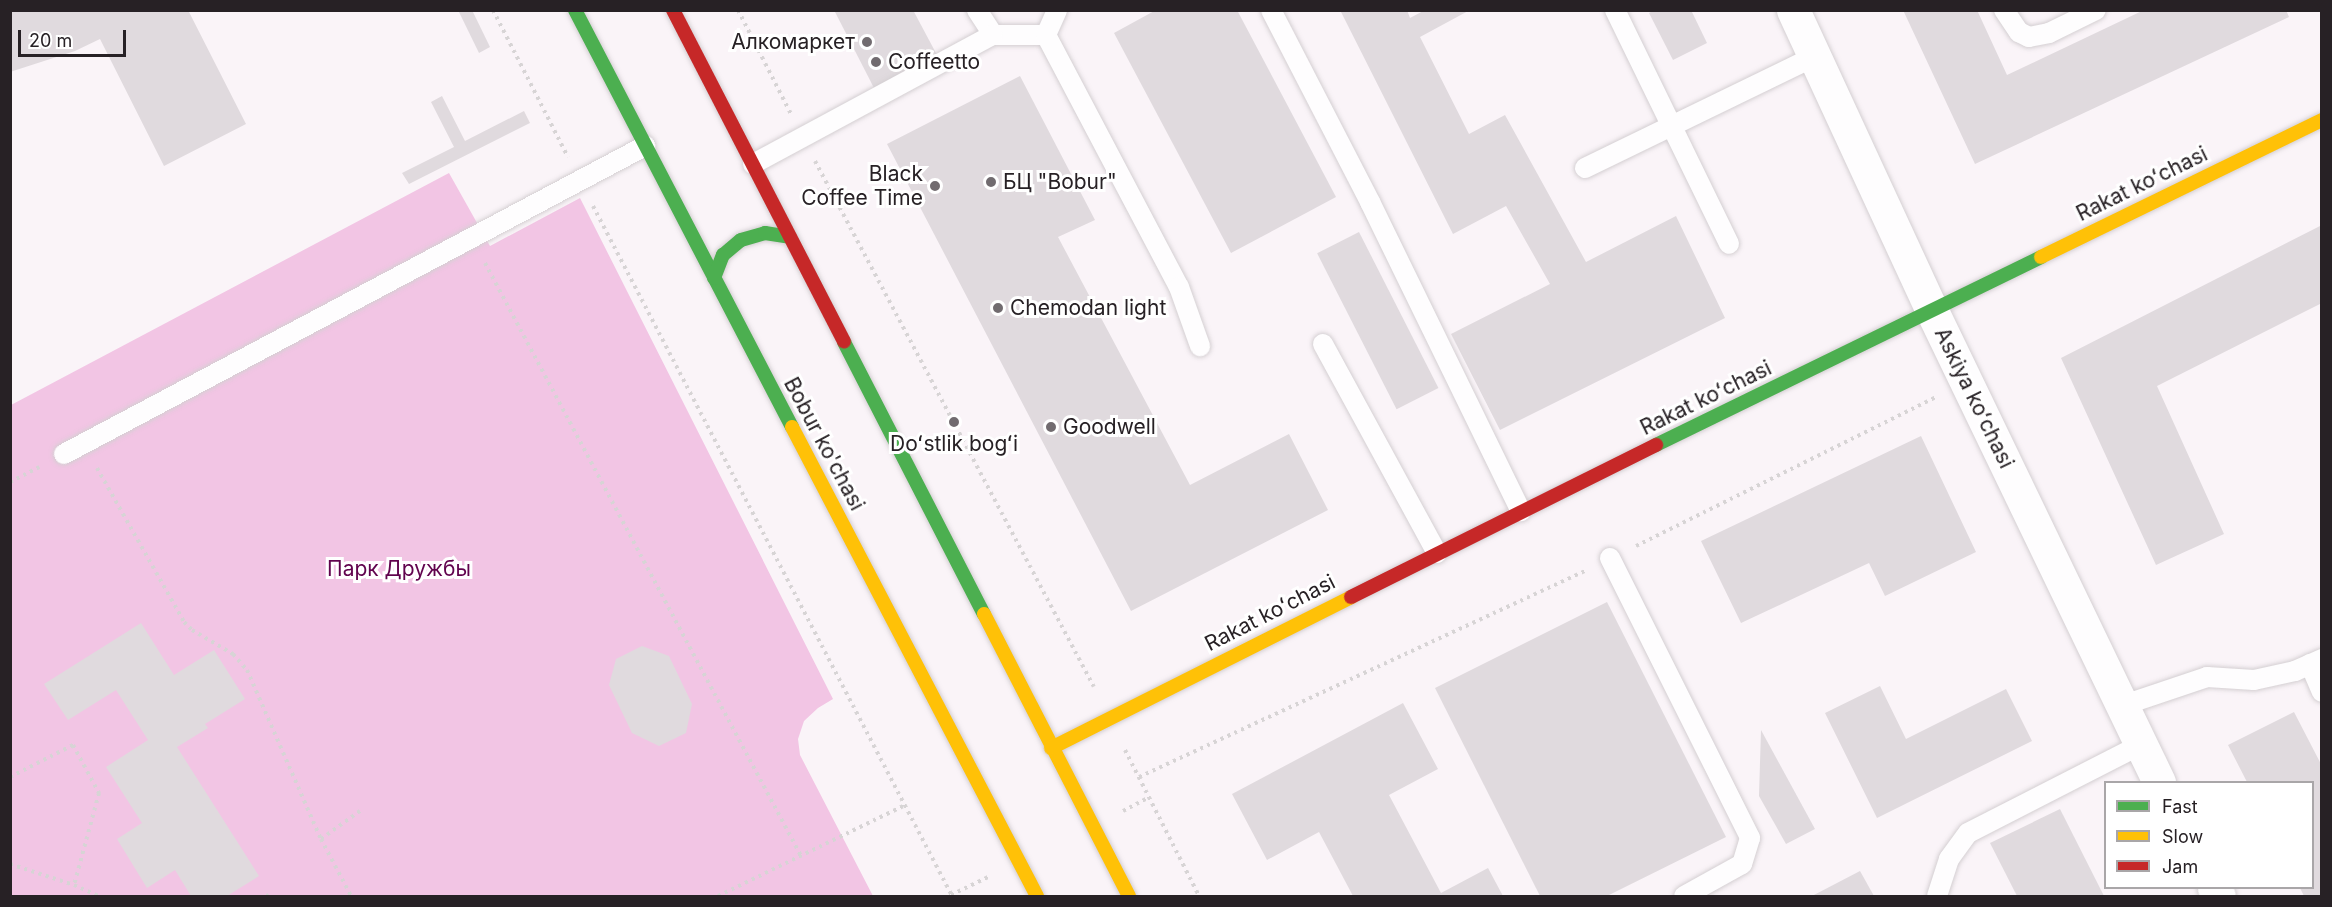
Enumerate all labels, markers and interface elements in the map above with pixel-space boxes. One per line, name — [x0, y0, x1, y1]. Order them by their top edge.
scale bar — [21, 18, 129, 56]
place label: Алкомаркет — [731, 29, 855, 55]
text: 20 m — [29, 30, 72, 51]
marker: Алкомаркет — [860, 35, 874, 49]
place label: Coffeetto — [888, 49, 980, 75]
marker: Coffeetto — [869, 55, 883, 69]
street label: Rakat koʻchasi — [2072, 141, 2212, 227]
place label: Black Coffee Time — [801, 161, 923, 211]
place label: БЦ "Bobur" — [1003, 169, 1117, 195]
marker: БЦ "Bobur" — [984, 175, 998, 189]
marker: Black Coffee Time — [928, 179, 942, 193]
place label: Chemodan light — [1010, 295, 1166, 321]
marker: Chemodan light — [991, 301, 1005, 315]
street label: Askiya koʻchasi — [1929, 324, 2019, 472]
street label: Rakat koʻchasi — [1636, 355, 1776, 441]
street label: Bobur ko'chasi — [778, 373, 870, 515]
place label: Goodwell — [1063, 414, 1156, 440]
marker: Doʻstlik bogʻi — [947, 415, 961, 429]
marker: Goodwell — [1044, 420, 1058, 434]
place label: Doʻstlik bogʻi — [890, 431, 1018, 457]
park label: Парк Дружбы — [327, 556, 471, 582]
street label: Rakat koʻchasi — [1201, 569, 1339, 657]
legend — [2104, 781, 2314, 889]
text: Fast — [2162, 796, 2198, 817]
text: Slow — [2162, 826, 2203, 847]
text: Jam — [2162, 856, 2198, 877]

